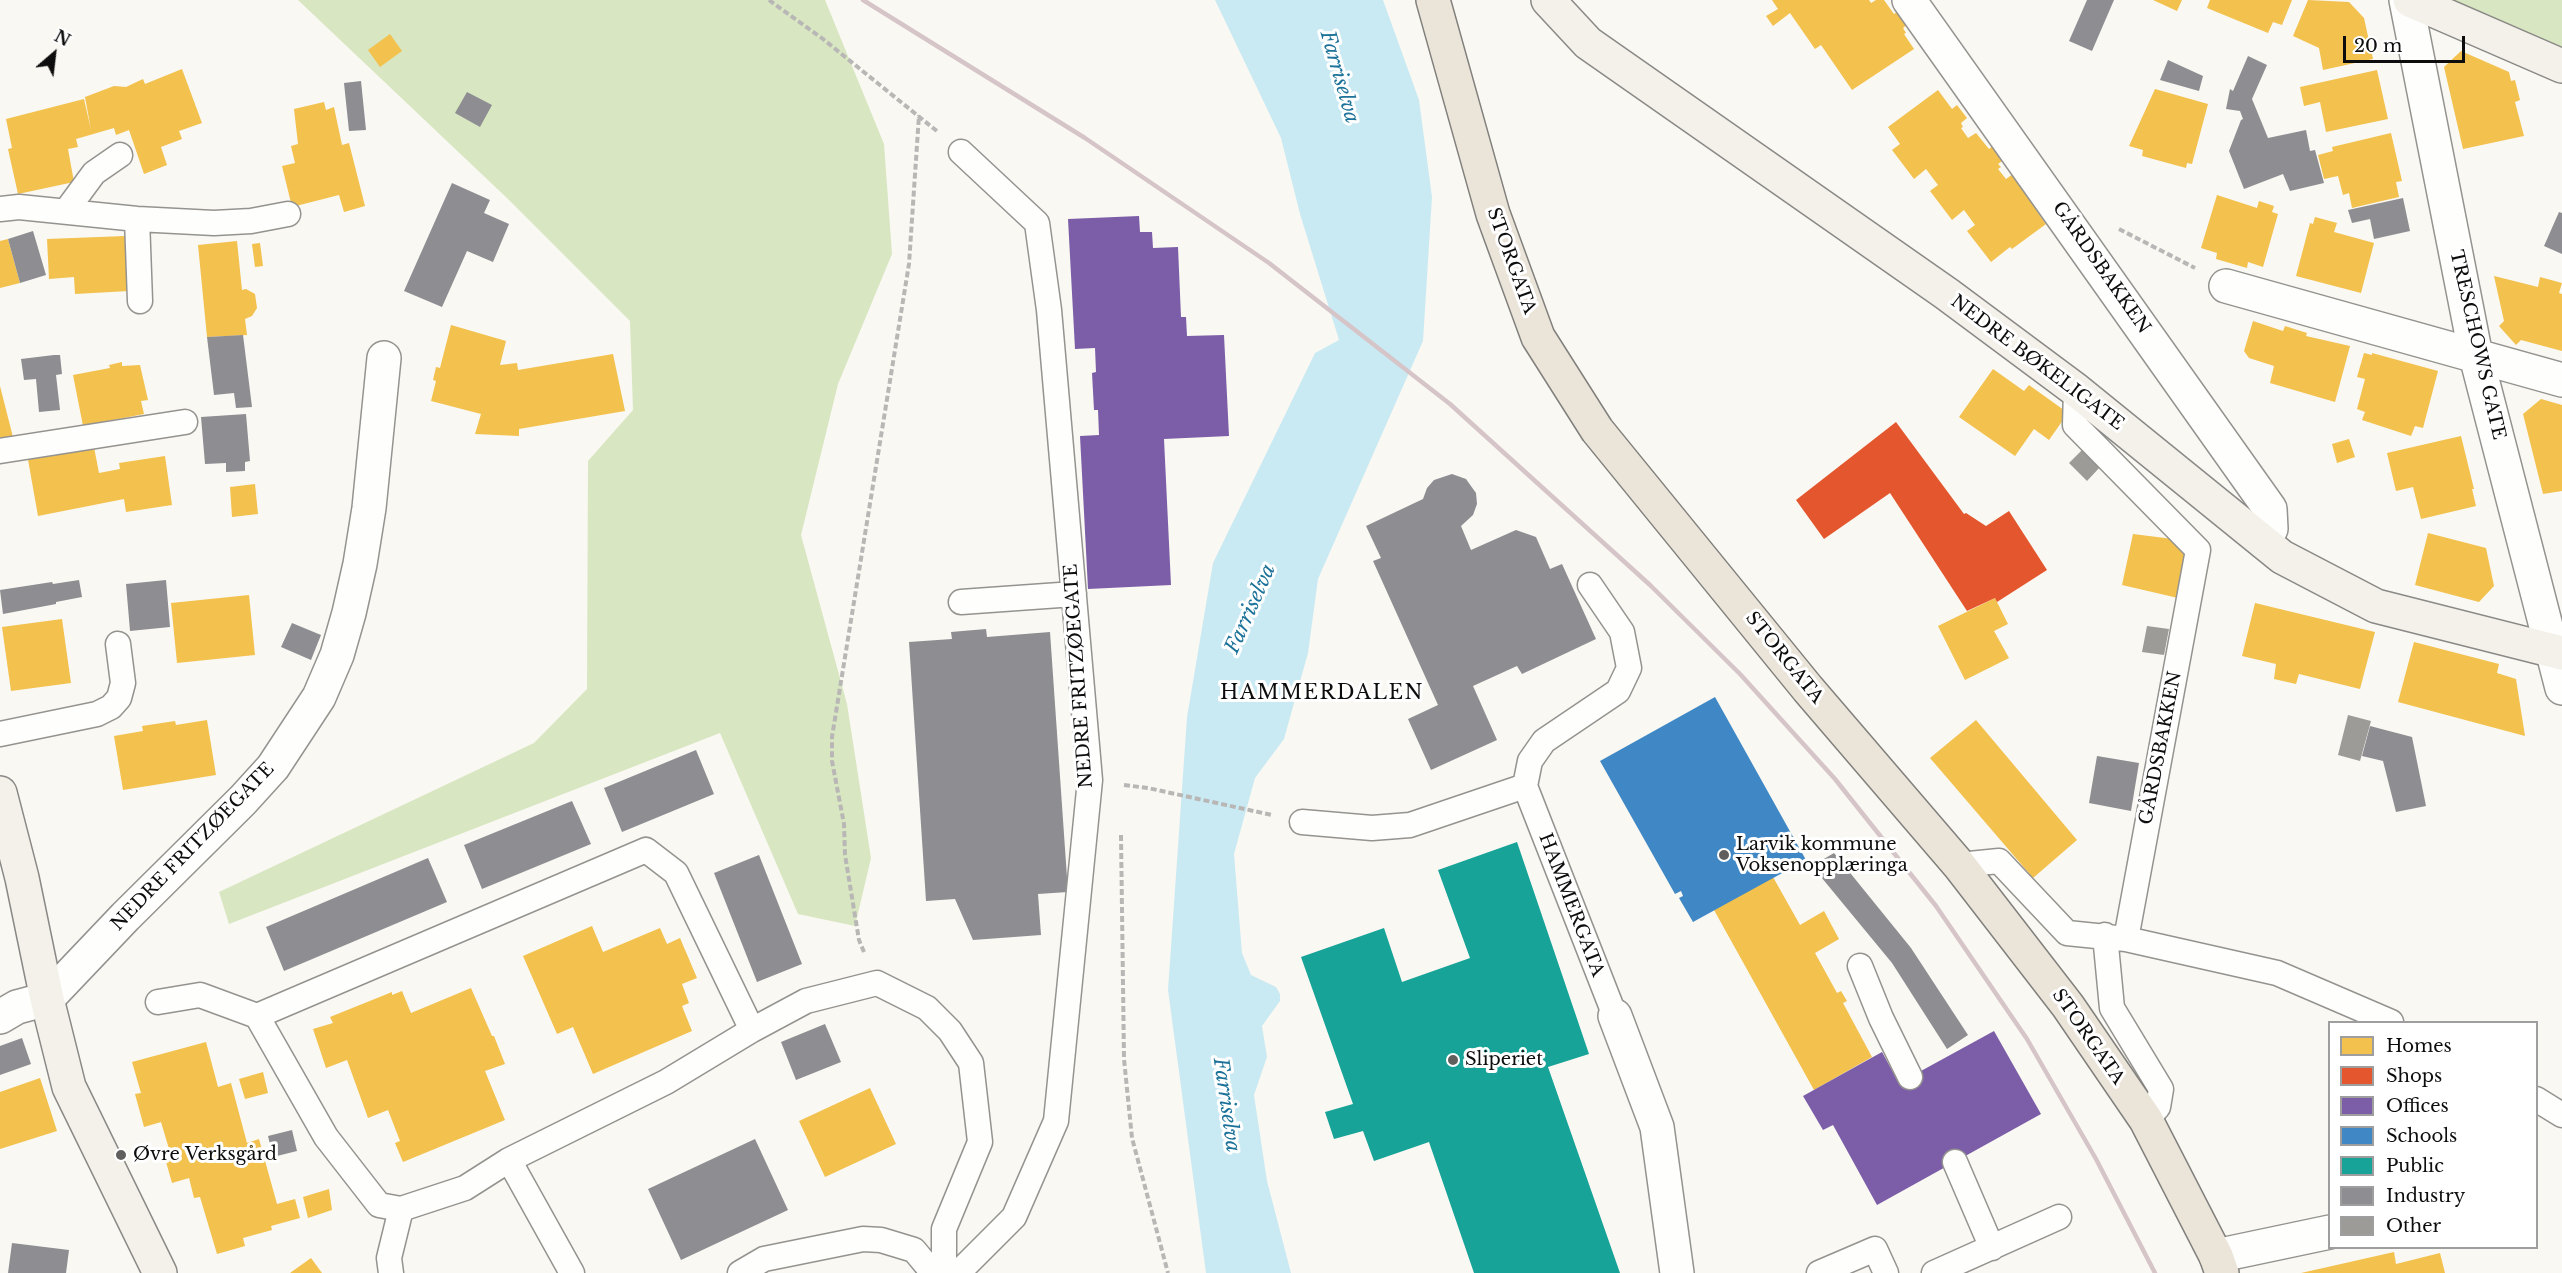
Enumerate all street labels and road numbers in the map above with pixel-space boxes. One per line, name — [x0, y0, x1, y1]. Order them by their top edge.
street label: GÅRDSBAKKEN — [2047, 198, 2155, 338]
street label: STORGATA — [1482, 205, 1540, 317]
street label: TRESCHOWS GATE — [2445, 248, 2509, 442]
street label: NEDRE BØKELIGATE — [1946, 291, 2128, 435]
street label: NEDRE FRITZØEGATE — [1060, 563, 1098, 789]
street label: STORGATA — [1740, 608, 1828, 708]
street label: GÅRDSBAKKEN — [2136, 669, 2186, 827]
street label: NEDRE FRITZØEGATE — [107, 759, 279, 935]
street label: HAMMERGATA — [1534, 830, 1608, 980]
street label: STORGATA — [2047, 985, 2129, 1089]

